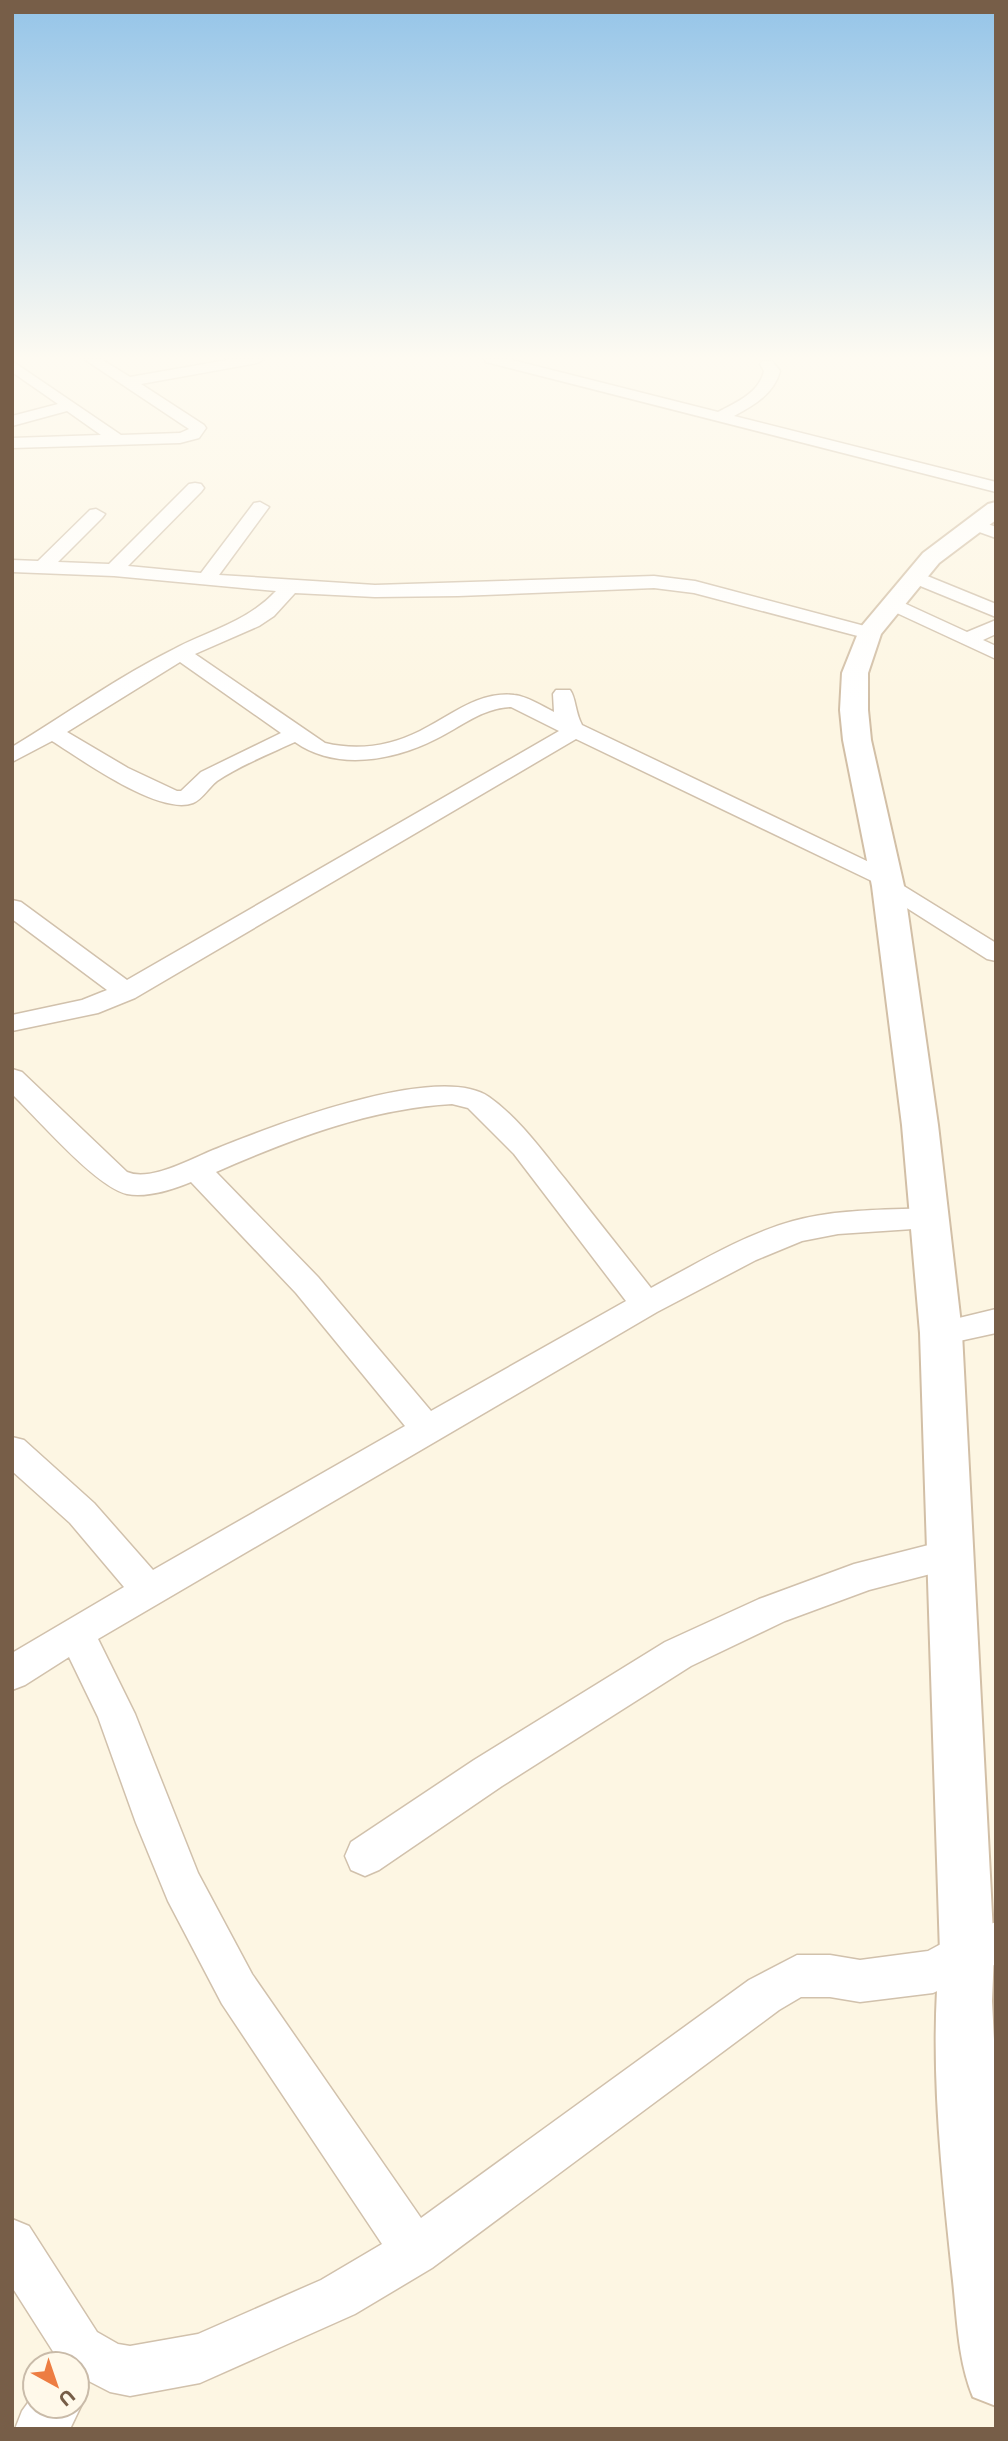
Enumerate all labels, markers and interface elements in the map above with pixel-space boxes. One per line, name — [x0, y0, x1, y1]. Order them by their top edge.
north arrow — [21, 2350, 91, 2420]
text: U — [53, 2384, 80, 2411]

